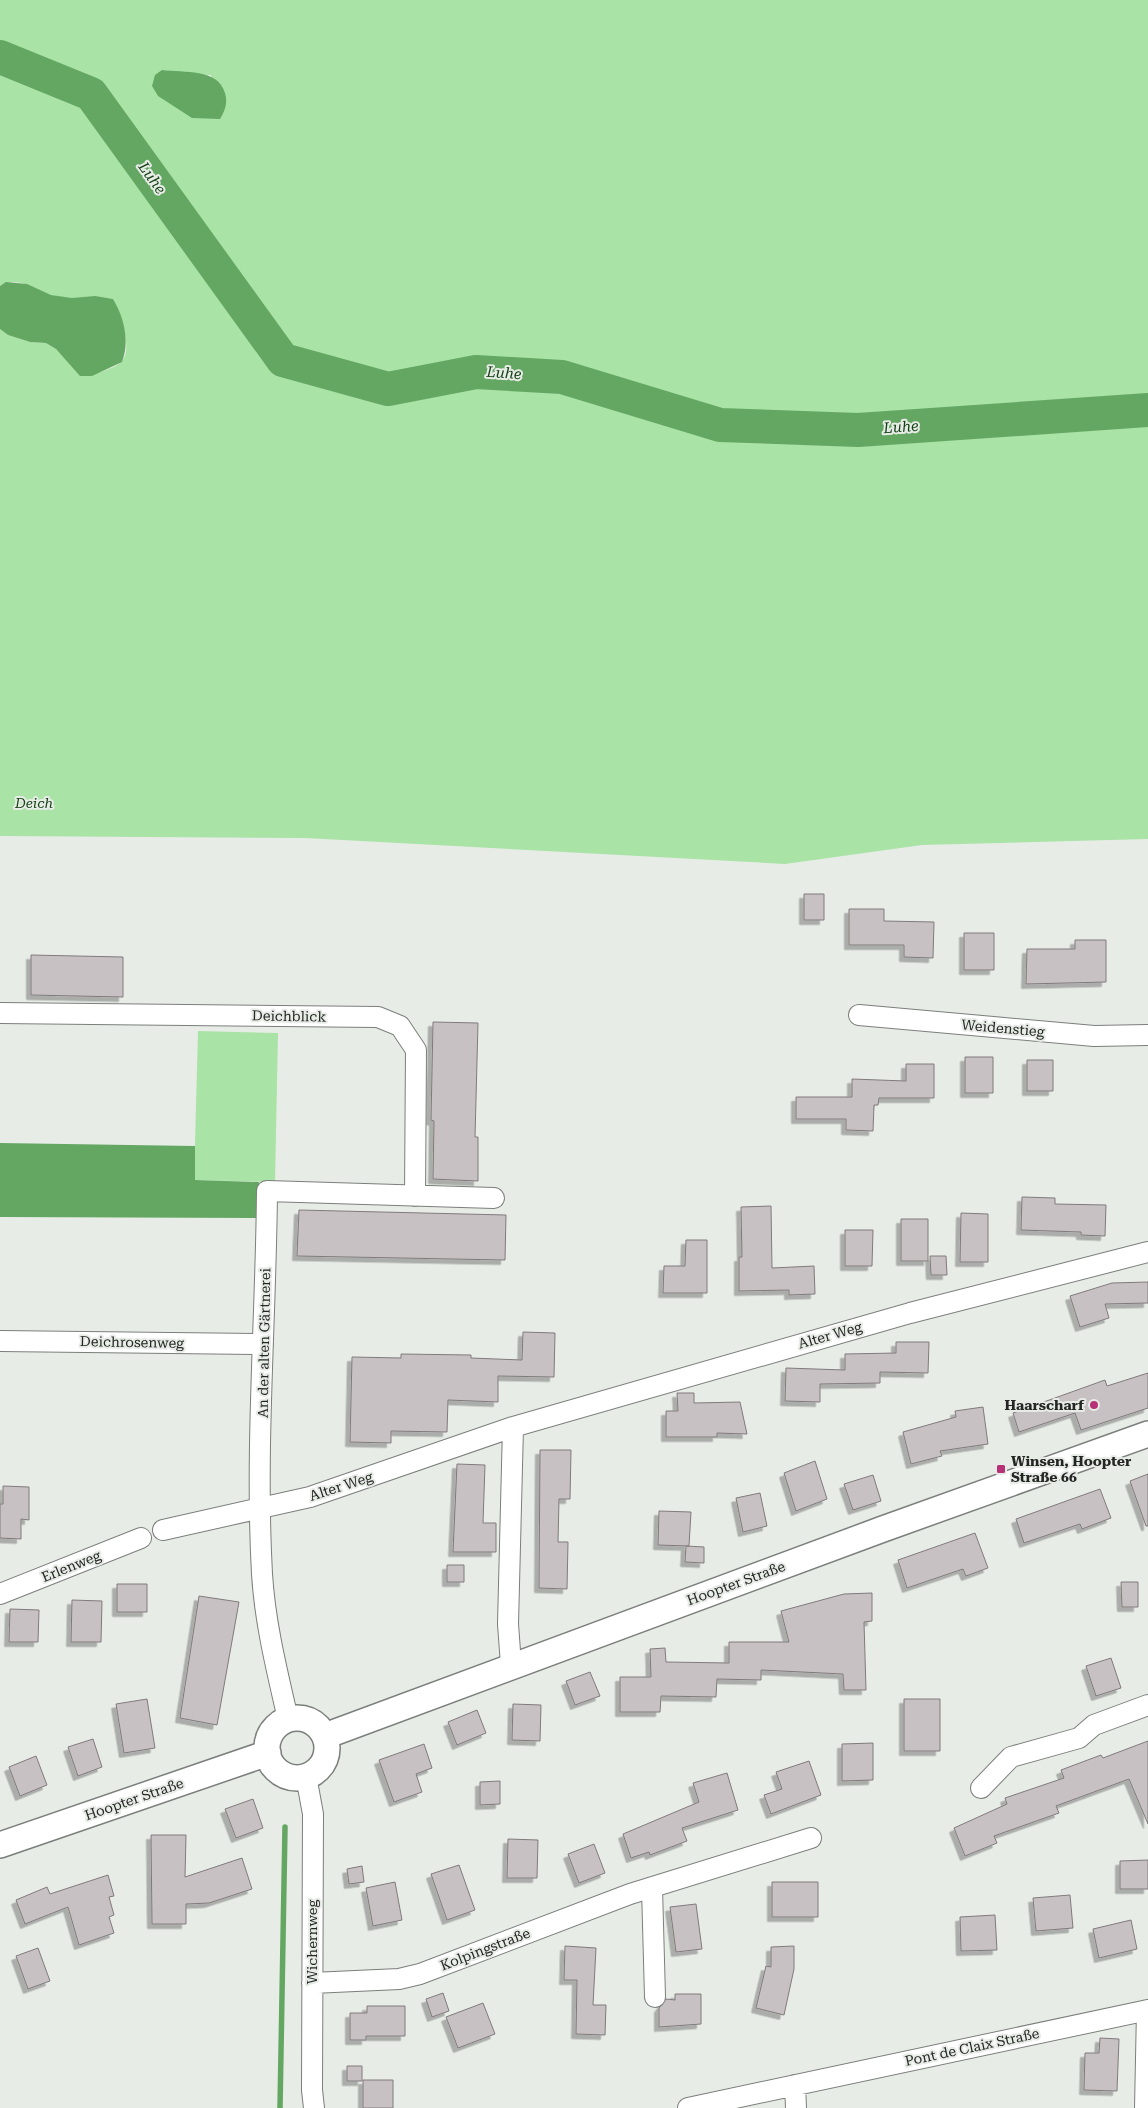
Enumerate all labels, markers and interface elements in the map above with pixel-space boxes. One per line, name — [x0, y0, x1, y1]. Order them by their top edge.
water label: Luhe — [134, 158, 170, 198]
water label: Luhe — [485, 363, 523, 383]
water label: Luhe — [882, 417, 920, 437]
park label: Deich — [14, 795, 54, 811]
street label: Deichblick — [252, 1007, 326, 1025]
street label: Weidenstieg — [961, 1016, 1045, 1040]
street label: An der alten Gärtnerei — [255, 1267, 273, 1418]
street label: Alter Weg — [796, 1318, 864, 1352]
street label: Deichrosenweg — [80, 1333, 184, 1351]
place label: Haarscharf — [1004, 1397, 1085, 1413]
marker: Haarscharf — [1088, 1399, 1100, 1411]
place label: Winsen, Hoopter Straße 66 — [1011, 1453, 1132, 1485]
marker: Winsen, Hoopter Straße 66 — [995, 1463, 1007, 1475]
street label: Alter Weg — [307, 1468, 375, 1504]
street label: Erlenweg — [39, 1547, 103, 1585]
street label: Hoopter Straße — [685, 1558, 788, 1608]
street label: Hoopter Straße — [82, 1774, 186, 1823]
street label: Wichernweg — [304, 1900, 320, 1984]
street label: Kolpingstraße — [438, 1924, 532, 1973]
street label: Pont de Claix Straße — [903, 2025, 1041, 2069]

